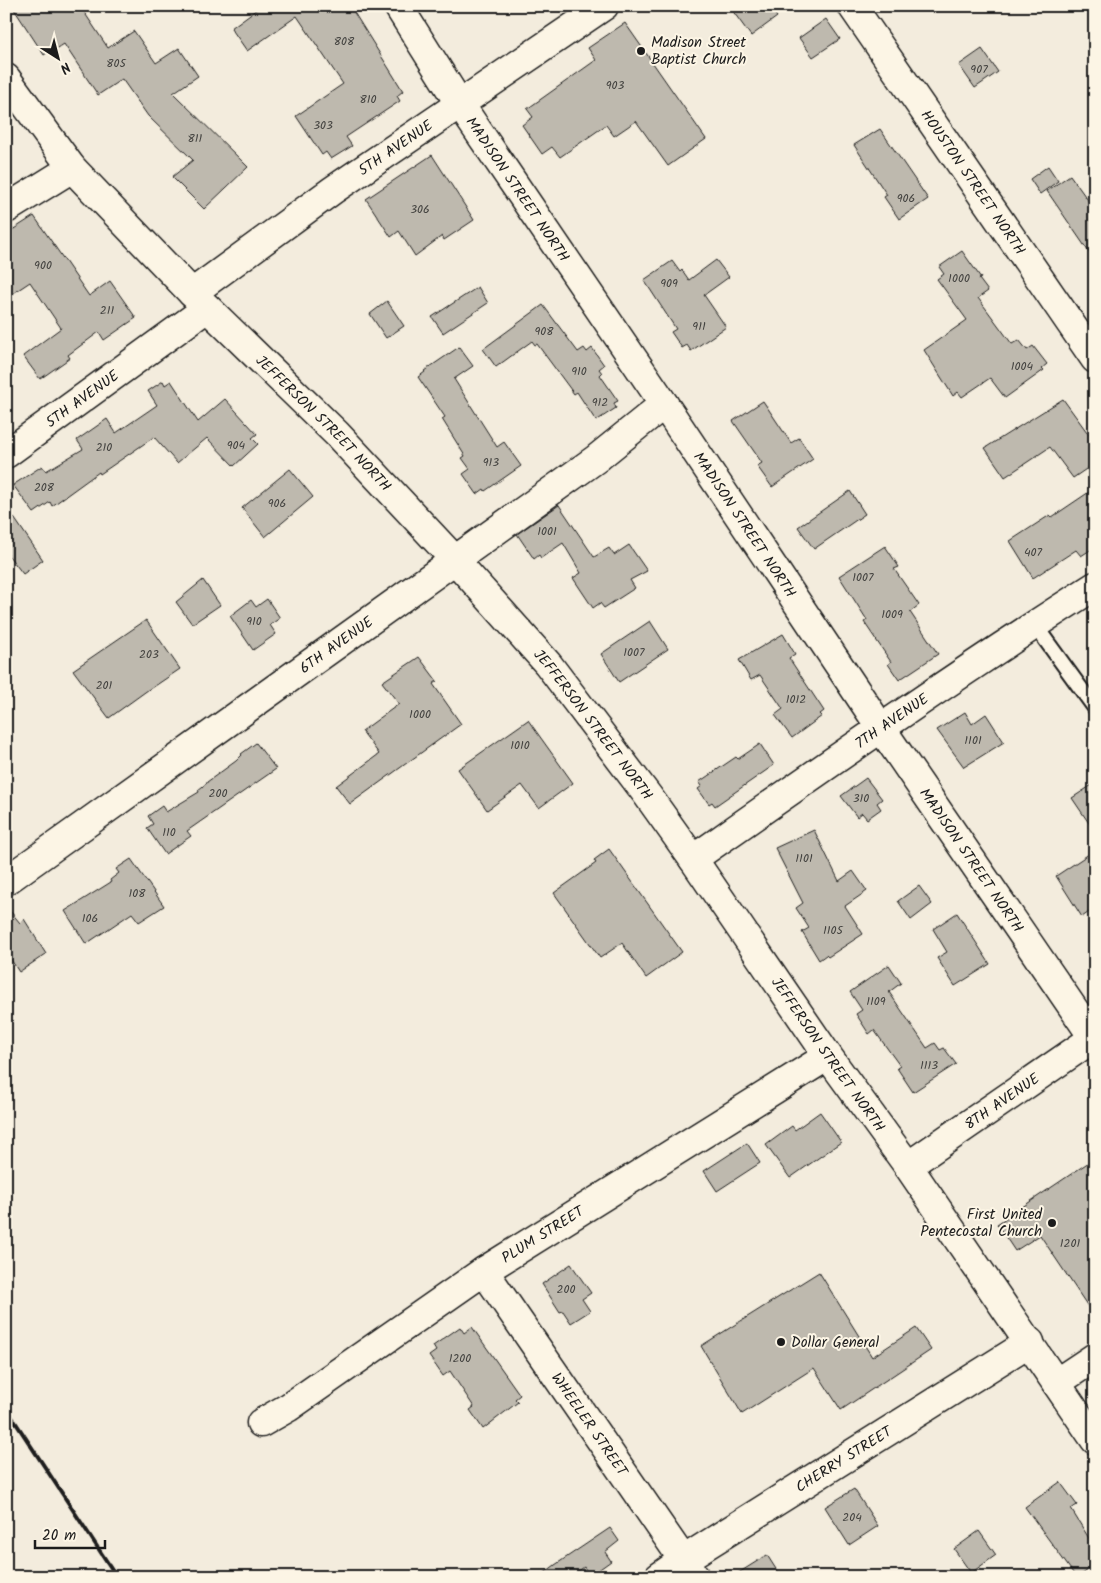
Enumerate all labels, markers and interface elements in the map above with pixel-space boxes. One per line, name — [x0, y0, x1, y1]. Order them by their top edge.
place label: Madison Street Baptist Church — [651, 31, 746, 72]
north arrow — [32, 32, 82, 82]
house number: 808 — [334, 32, 355, 51]
marker: Madison Street Baptist Church — [635, 45, 647, 57]
house number: 805 — [106, 54, 127, 73]
text: N — [55, 56, 75, 79]
house number: 907 — [970, 60, 988, 79]
house number: 903 — [606, 76, 624, 95]
house number: 810 — [360, 90, 377, 109]
street label: HOUSTON STREET NORTH — [914, 105, 1031, 261]
street label: MADISON STREET NORTH — [459, 112, 575, 267]
street label: 5TH AVENUE — [354, 114, 439, 183]
house number: 303 — [313, 116, 333, 135]
house number: 811 — [188, 129, 203, 148]
house number: 906 — [897, 189, 915, 208]
house number: 306 — [410, 200, 430, 219]
house number: 900 — [34, 256, 52, 275]
house number: 1000 — [948, 269, 970, 288]
house number: 909 — [660, 274, 678, 293]
house number: 211 — [100, 301, 114, 320]
house number: 911 — [692, 317, 706, 336]
house number: 908 — [534, 322, 554, 341]
street label: JEFFERSON STREET NORTH — [249, 350, 397, 498]
house number: 1004 — [1011, 357, 1034, 376]
house number: 910 — [571, 362, 587, 381]
street label: 5TH AVENUE — [41, 364, 125, 435]
house number: 912 — [592, 393, 608, 412]
house number: 904 — [227, 436, 246, 455]
house number: 210 — [96, 438, 112, 457]
street label: MADISON STREET NORTH — [686, 447, 802, 603]
house number: 913 — [483, 453, 499, 472]
house number: 208 — [34, 478, 55, 497]
house number: 906 — [268, 494, 286, 513]
house number: 1001 — [537, 522, 557, 541]
house number: 407 — [1024, 543, 1043, 562]
house number: 1007 — [852, 568, 874, 587]
house number: 1009 — [881, 605, 903, 624]
street label: 6TH AVENUE — [295, 610, 380, 680]
house number: 910 — [246, 612, 262, 631]
house number: 1007 — [623, 643, 645, 662]
street label: JEFFERSON STREET NORTH — [527, 644, 658, 806]
house number: 203 — [139, 645, 159, 664]
house number: 201 — [96, 676, 113, 695]
street label: 7TH AVENUE — [851, 687, 935, 756]
house number: 1012 — [786, 690, 806, 709]
house number: 1000 — [409, 705, 431, 724]
house number: 1101 — [964, 731, 982, 750]
house number: 1010 — [510, 736, 530, 755]
street label: MADISON STREET NORTH — [913, 783, 1029, 938]
house number: 200 — [209, 784, 227, 803]
house number: 310 — [853, 789, 869, 808]
house number: 110 — [162, 823, 176, 842]
house number: 1101 — [795, 849, 813, 868]
house number: 108 — [129, 884, 146, 903]
house number: 106 — [82, 909, 98, 928]
house number: 1105 — [823, 921, 845, 940]
street label: JEFFERSON STREET NORTH — [764, 973, 891, 1138]
house number: 1109 — [866, 992, 886, 1011]
house number: 1113 — [920, 1056, 938, 1075]
street label: 8TH AVENUE — [960, 1067, 1046, 1137]
street label: PLUM STREET — [497, 1199, 591, 1270]
place label: First United Pentecostal Church — [920, 1203, 1043, 1244]
marker: First United Pentecostal Church — [1046, 1217, 1058, 1229]
house number: 1201 — [1060, 1234, 1080, 1253]
house number: 200 — [557, 1280, 575, 1299]
place label: Dollar General — [791, 1331, 879, 1355]
marker: Dollar General — [775, 1336, 787, 1348]
house number: 1200 — [449, 1349, 471, 1368]
street label: WHEELER STREET — [544, 1368, 634, 1483]
street label: CHERRY STREET — [791, 1419, 899, 1500]
house number: 204 — [842, 1508, 862, 1527]
scale bar — [35, 1518, 105, 1550]
text: 20 m — [42, 1524, 76, 1548]

